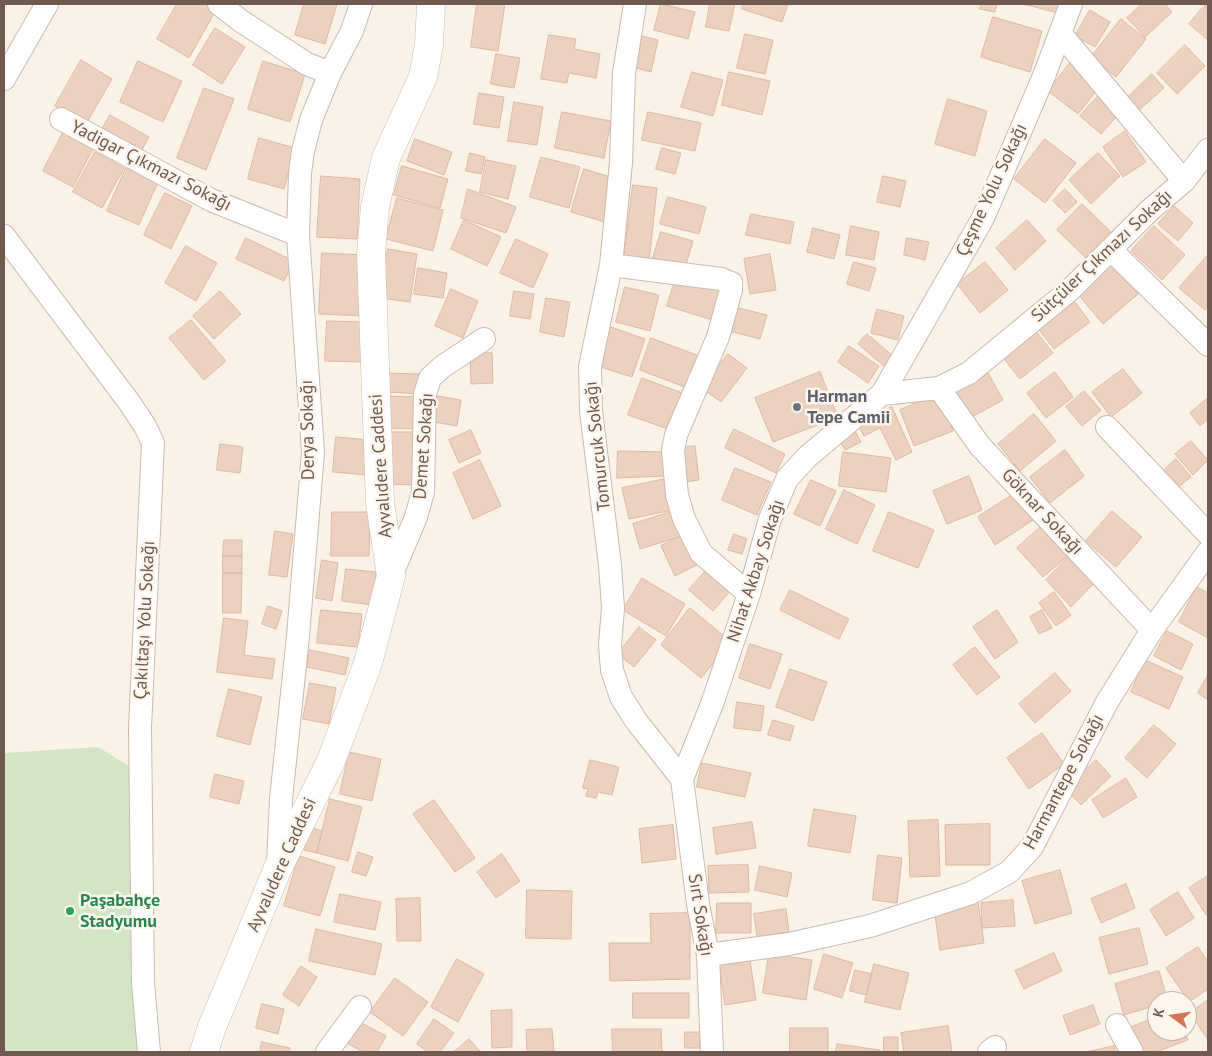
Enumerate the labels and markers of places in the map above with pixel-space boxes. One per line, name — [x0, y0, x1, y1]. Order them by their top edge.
place label: Harman Tepe Camii — [807, 386, 890, 428]
marker: Harman Tepe Camii — [791, 401, 803, 413]
place label: Paşabahçe Stadyumu — [80, 890, 160, 932]
marker: Paşabahçe Stadyumu — [64, 905, 76, 917]

